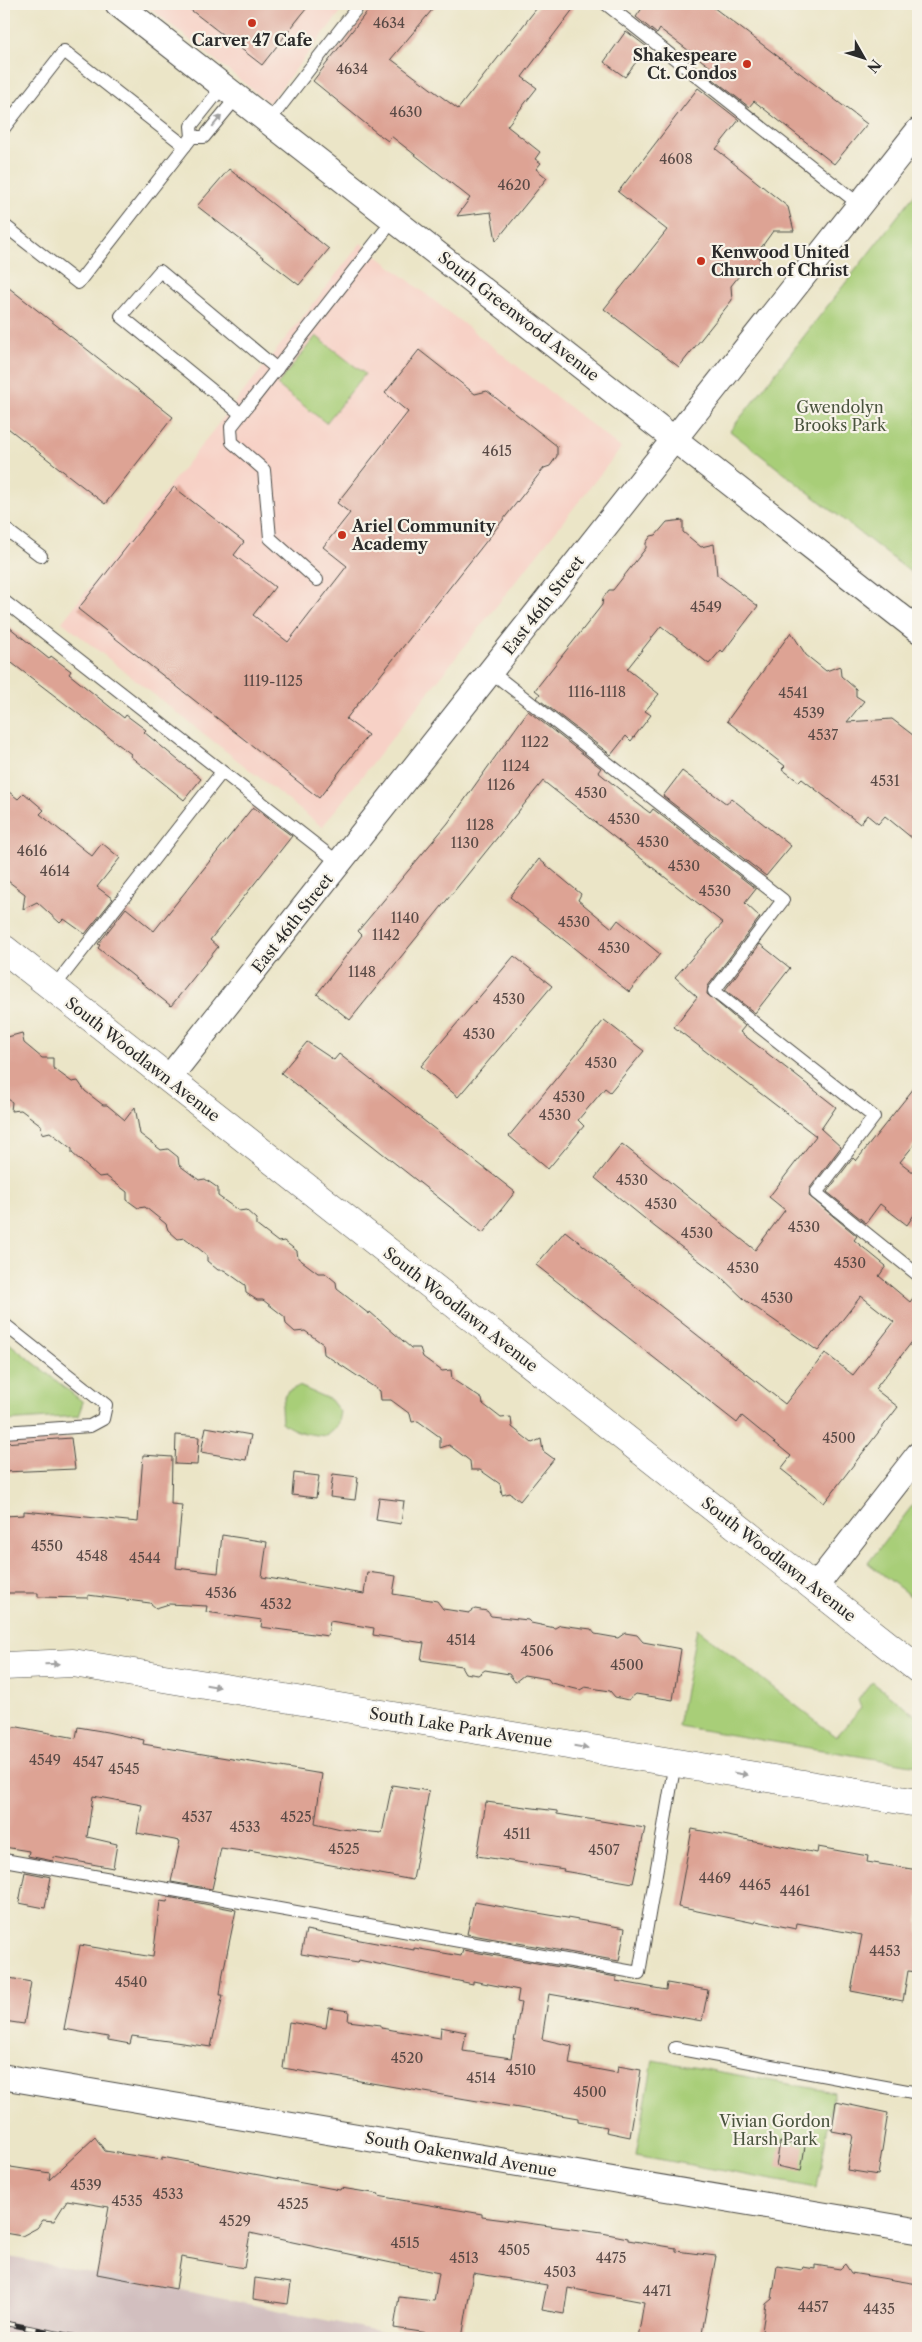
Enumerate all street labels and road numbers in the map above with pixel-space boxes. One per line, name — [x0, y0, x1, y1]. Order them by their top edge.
street label: South Greenwood Avenue — [435, 247, 604, 385]
street label: East 46th Street — [498, 551, 588, 659]
street label: East 46th Street — [247, 869, 337, 977]
street label: South Woodlawn Avenue — [62, 992, 224, 1126]
street label: South Woodlawn Avenue — [380, 1242, 542, 1376]
street label: South Woodlawn Avenue — [698, 1492, 860, 1626]
street label: South Lake Park Avenue — [368, 1703, 554, 1751]
street label: South Oakenwald Avenue — [364, 2127, 558, 2181]

